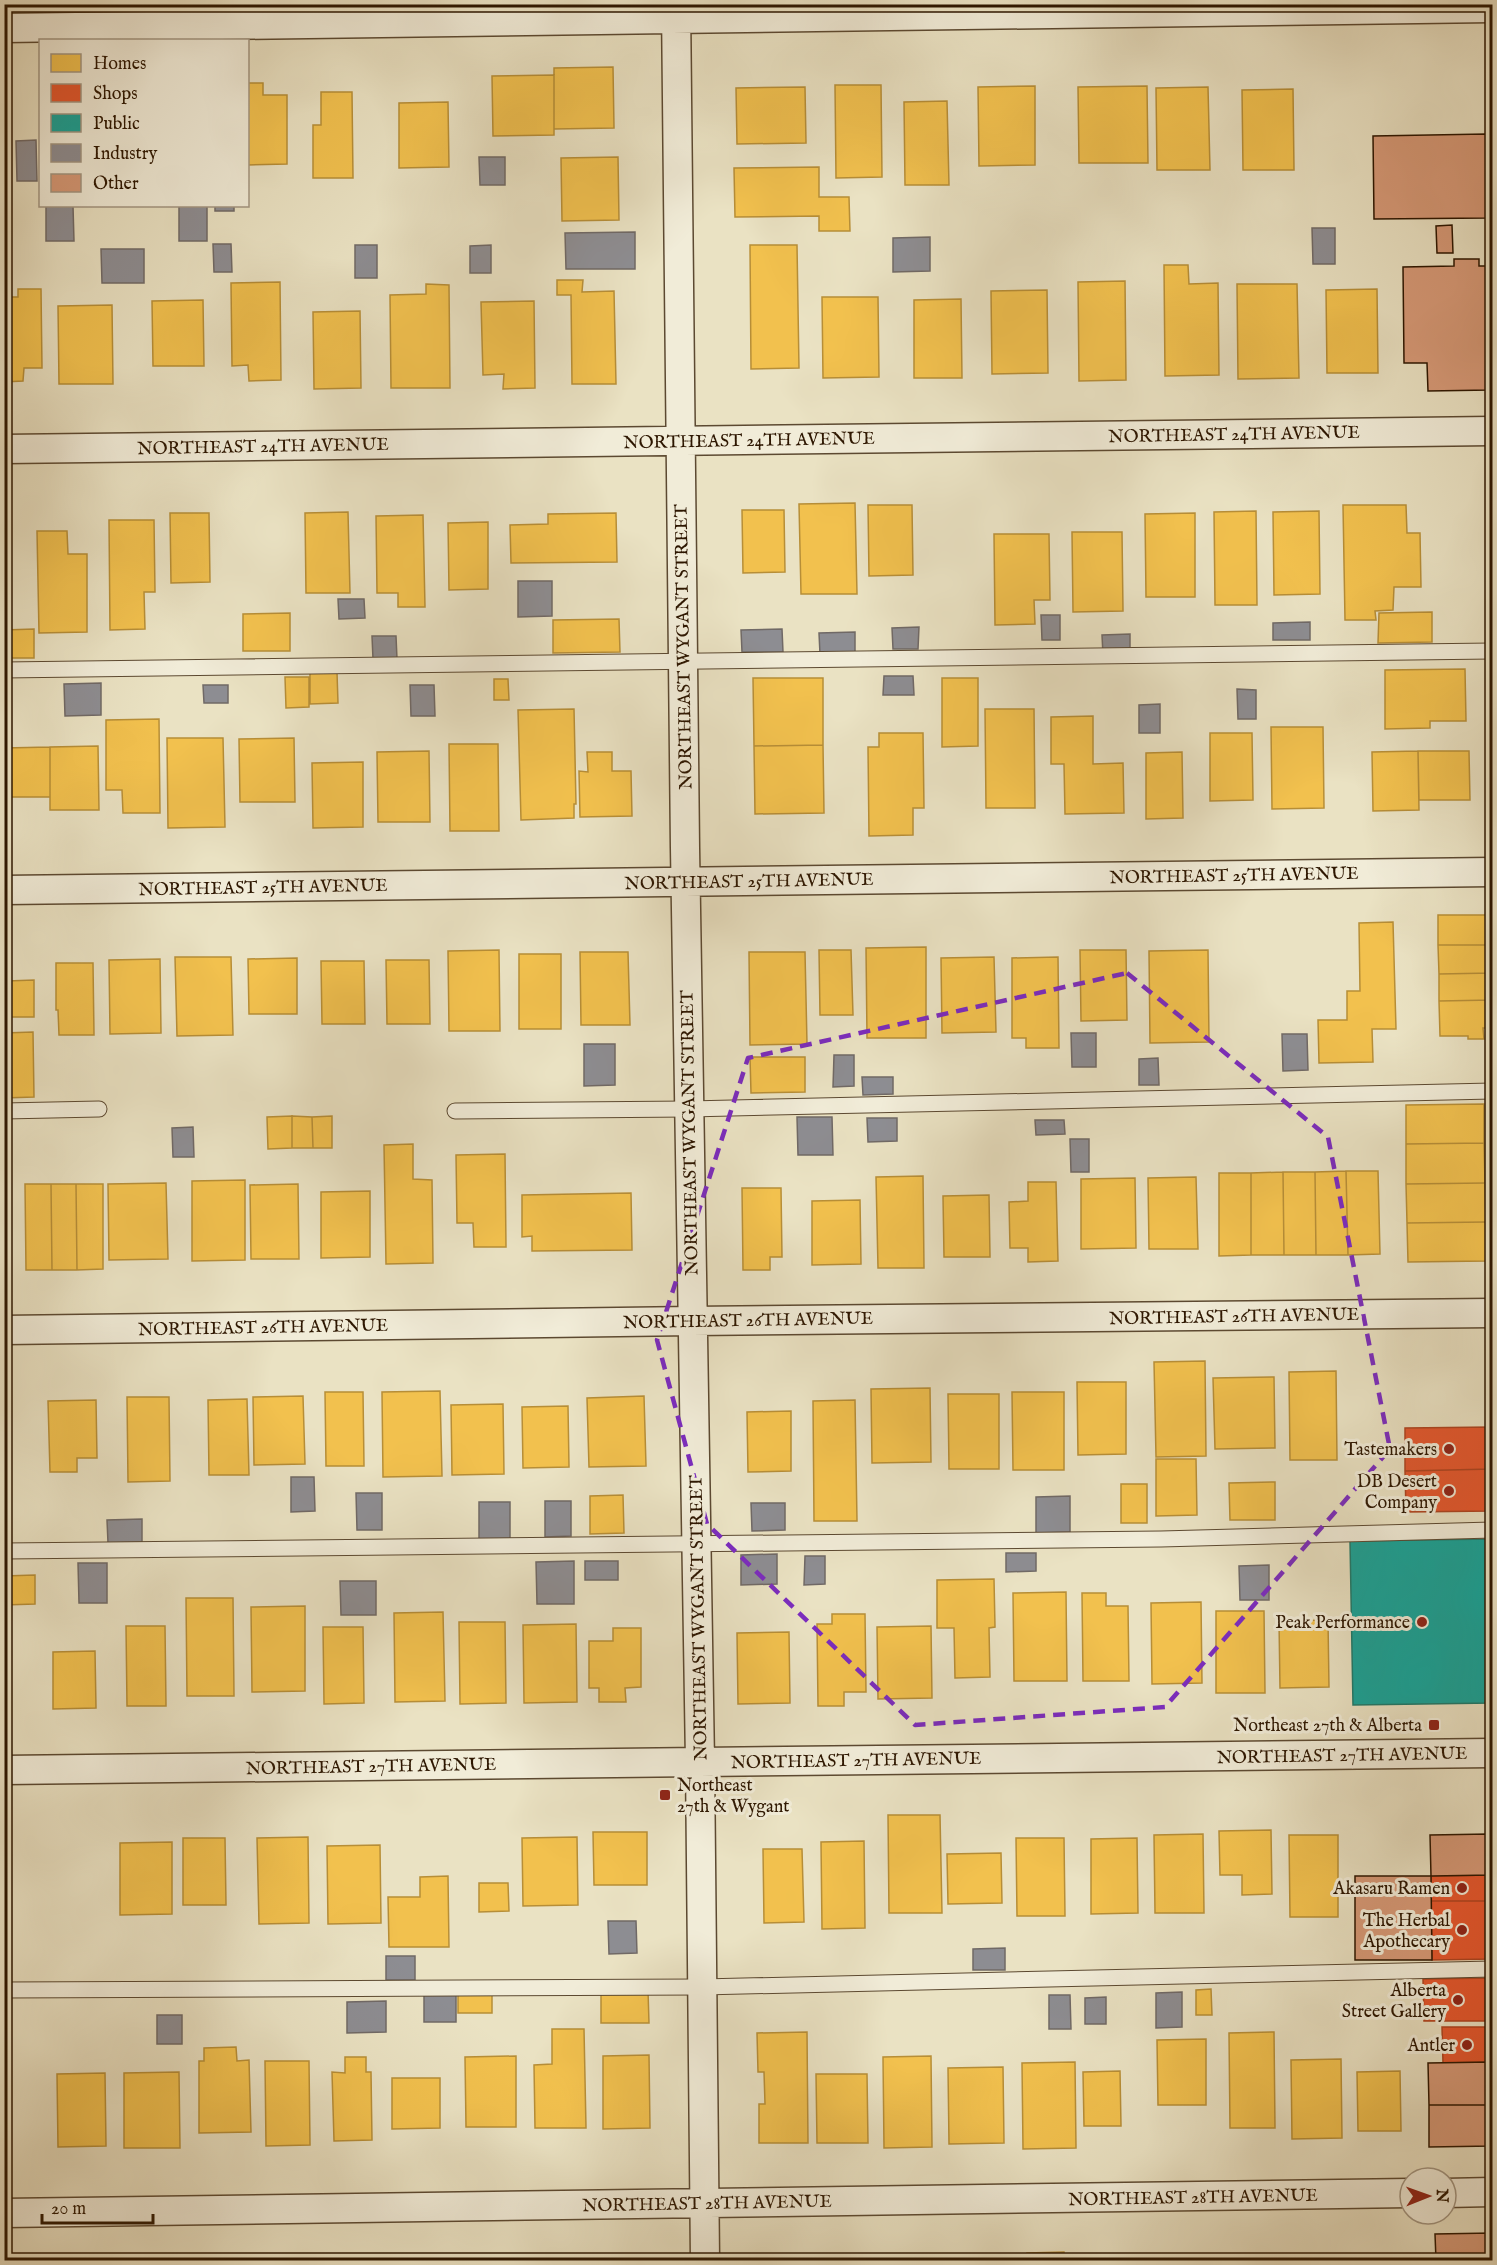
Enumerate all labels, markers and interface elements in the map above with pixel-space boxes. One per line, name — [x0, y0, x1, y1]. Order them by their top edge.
legend — [39, 39, 249, 207]
text: Homes — [93, 53, 146, 76]
text: Shops — [93, 83, 138, 106]
text: Public — [93, 113, 140, 136]
text: Industry — [93, 143, 157, 166]
text: Other — [93, 173, 139, 196]
street label: NORTHEAST 24TH AVENUE — [1108, 422, 1360, 449]
street label: NORTHEAST 24TH AVENUE — [623, 428, 875, 455]
street label: NORTHEAST 24TH AVENUE — [137, 434, 389, 461]
street label: NORTHEAST WYGANT STREET — [671, 504, 698, 790]
street label: NORTHEAST 25TH AVENUE — [1109, 863, 1359, 890]
street label: NORTHEAST 25TH AVENUE — [624, 869, 874, 896]
street label: NORTHEAST 25TH AVENUE — [138, 875, 388, 902]
street label: NORTHEAST WYGANT STREET — [677, 990, 704, 1276]
street label: NORTHEAST 26TH AVENUE — [1109, 1304, 1359, 1331]
street label: NORTHEAST 26TH AVENUE — [623, 1308, 873, 1335]
street label: NORTHEAST 26TH AVENUE — [138, 1315, 388, 1342]
place label: Tastemakers — [1344, 1439, 1437, 1462]
marker: Tastemakers — [1442, 1442, 1456, 1456]
place label: DB Desert Company — [1357, 1471, 1437, 1515]
street label: NORTHEAST WYGANT STREET — [686, 1475, 713, 1761]
marker: DB Desert Company — [1442, 1484, 1456, 1498]
place label: Peak Performance — [1275, 1612, 1410, 1635]
marker: Peak Performance — [1415, 1615, 1429, 1629]
place label: Northeast 27th & Alberta — [1233, 1715, 1422, 1738]
marker: Northeast 27th & Alberta — [1427, 1718, 1441, 1732]
street label: NORTHEAST 27TH AVENUE — [1216, 1743, 1468, 1770]
street label: NORTHEAST 27TH AVENUE — [730, 1748, 982, 1775]
street label: NORTHEAST 27TH AVENUE — [245, 1754, 497, 1781]
place label: Northeast 27th & Wygant — [677, 1775, 790, 1819]
marker: Northeast 27th & Wygant — [658, 1788, 672, 1802]
place label: Akasaru Ramen — [1332, 1878, 1450, 1901]
marker: Akasaru Ramen — [1455, 1881, 1469, 1895]
place label: The Herbal Apothecary — [1362, 1910, 1450, 1954]
marker: The Herbal Apothecary — [1455, 1923, 1469, 1937]
place label: Alberta Street Gallery — [1342, 1980, 1446, 2024]
marker: Alberta Street Gallery — [1451, 1993, 1465, 2007]
place label: Antler — [1406, 2035, 1455, 2058]
marker: Antler — [1460, 2038, 1474, 2052]
north arrow — [1398, 2166, 1458, 2226]
street label: NORTHEAST 28TH AVENUE — [1068, 2185, 1318, 2212]
scale bar — [42, 2187, 153, 2225]
text: N — [1431, 2188, 1451, 2203]
street label: NORTHEAST 28TH AVENUE — [582, 2191, 832, 2218]
text: 20 m — [51, 2198, 86, 2221]

